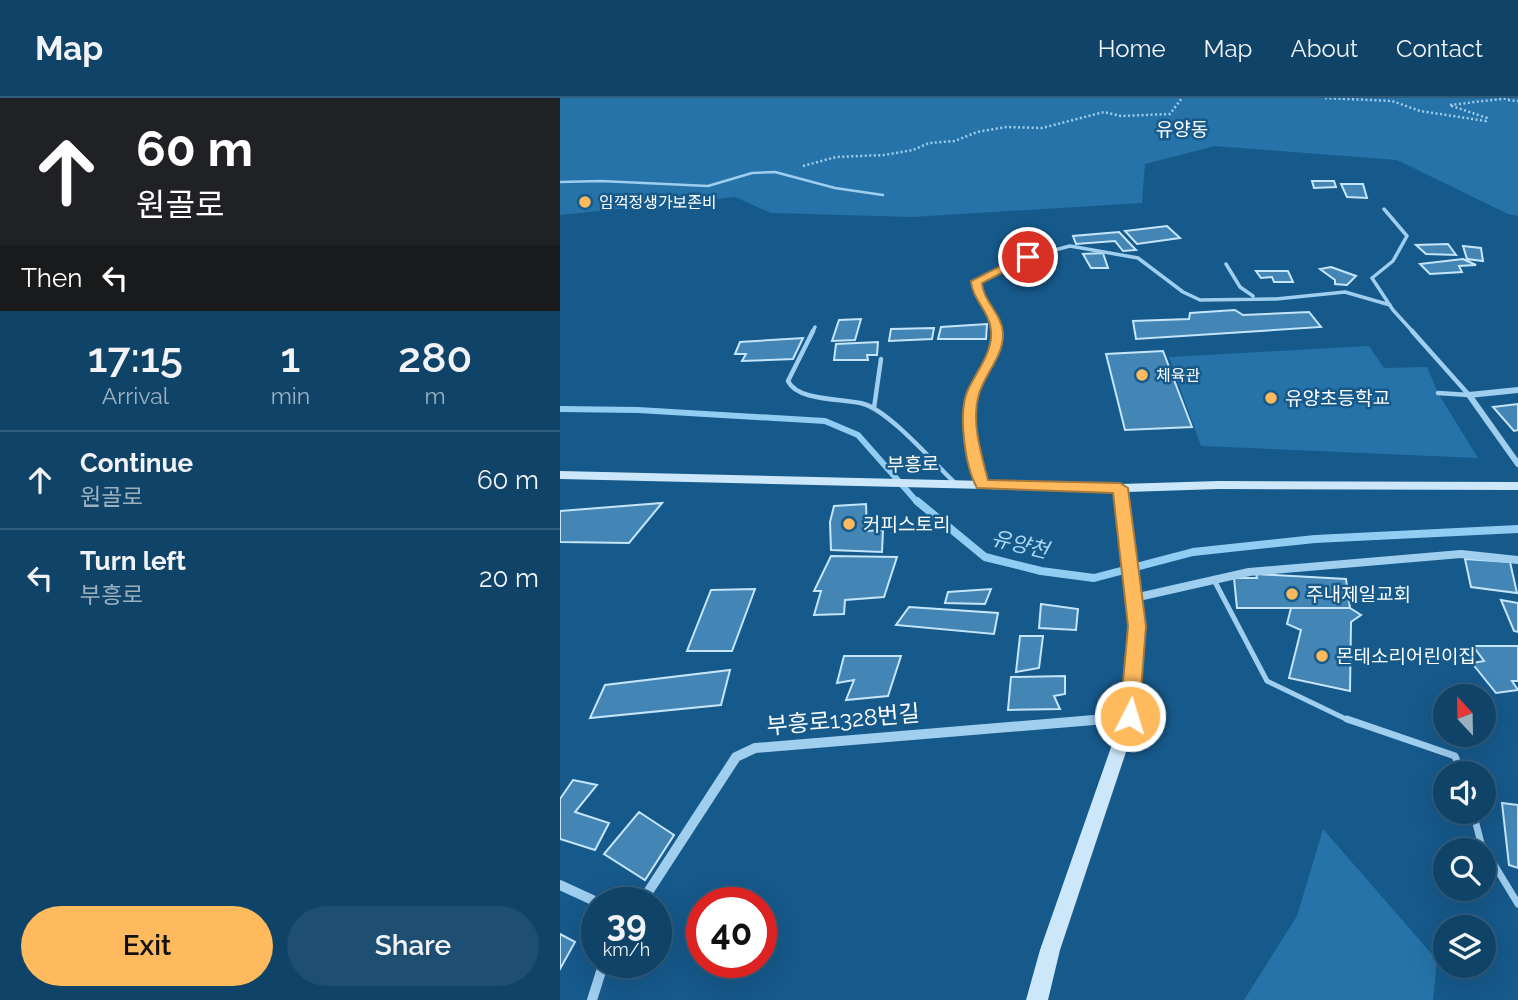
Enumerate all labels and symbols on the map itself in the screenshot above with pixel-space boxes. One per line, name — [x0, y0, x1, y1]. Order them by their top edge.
district label: 유양동 — [1156, 118, 1208, 140]
place label: 임꺽정생가보존비 — [599, 193, 717, 212]
marker: 임꺽정생가보존비 — [577, 194, 593, 210]
pin — [998, 227, 1058, 287]
place label: 체육관 — [1156, 366, 1200, 385]
marker: 체육관 — [1134, 367, 1150, 383]
place label: 유양초등학교 — [1285, 387, 1390, 409]
marker: 유양초등학교 — [1263, 390, 1279, 406]
street label: 부흥로 — [887, 453, 939, 475]
place label: 커피스토리 — [863, 513, 950, 535]
marker: 커피스토리 — [841, 516, 857, 532]
water label: 유양천 — [989, 525, 1054, 564]
place label: 주내제일교회 — [1306, 583, 1411, 605]
marker: 주내제일교회 — [1284, 586, 1300, 602]
place label: 몬테소리어린이집 — [1336, 645, 1476, 667]
marker: 몬테소리어린이집 — [1314, 648, 1330, 664]
position arrow — [1093, 679, 1167, 753]
north arrow — [1433, 684, 1496, 747]
street label: 부흥로1328번길 — [765, 699, 921, 739]
speed limit sign: 40 — [686, 887, 777, 978]

